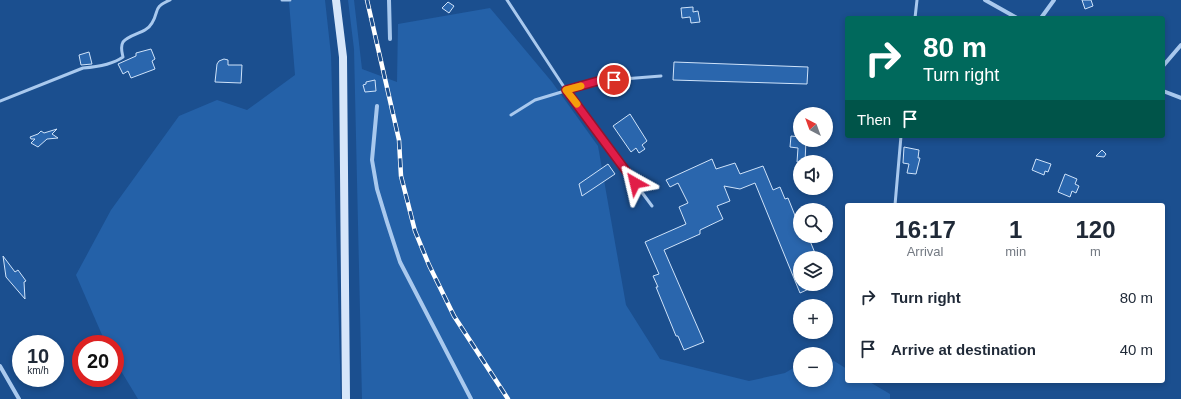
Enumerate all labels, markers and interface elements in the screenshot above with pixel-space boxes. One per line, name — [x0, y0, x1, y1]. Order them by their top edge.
icon: right — [857, 32, 909, 84]
text: 80 m — [923, 32, 987, 63]
pin — [597, 63, 631, 97]
text: Turn right — [923, 65, 999, 85]
icon: arrive — [603, 69, 625, 91]
north arrow — [793, 107, 833, 147]
map controls — [793, 107, 833, 387]
icon: arrive — [899, 108, 921, 130]
text: Then — [857, 111, 891, 128]
button: sound — [793, 155, 833, 195]
position arrow — [614, 162, 656, 204]
button: search — [793, 203, 833, 243]
text: 16:17 — [894, 216, 956, 243]
text: 1 — [1009, 216, 1022, 243]
text: 120 — [1076, 216, 1116, 243]
text: Arrival — [907, 244, 944, 259]
text: min — [1005, 244, 1026, 259]
text: m — [1090, 244, 1101, 259]
button: layers — [793, 251, 833, 291]
icon: right — [857, 286, 879, 308]
text: Turn right — [891, 289, 961, 306]
text: 80 m — [1120, 289, 1153, 306]
button: + — [793, 299, 833, 339]
speed limit sign: 20 — [72, 335, 124, 387]
icon: arrive — [857, 338, 879, 360]
text: Arrive at destination — [891, 341, 1036, 358]
text: 40 m — [1120, 341, 1153, 358]
text: 10 — [27, 345, 49, 367]
button: − — [793, 347, 833, 387]
text: km/h — [27, 365, 49, 376]

